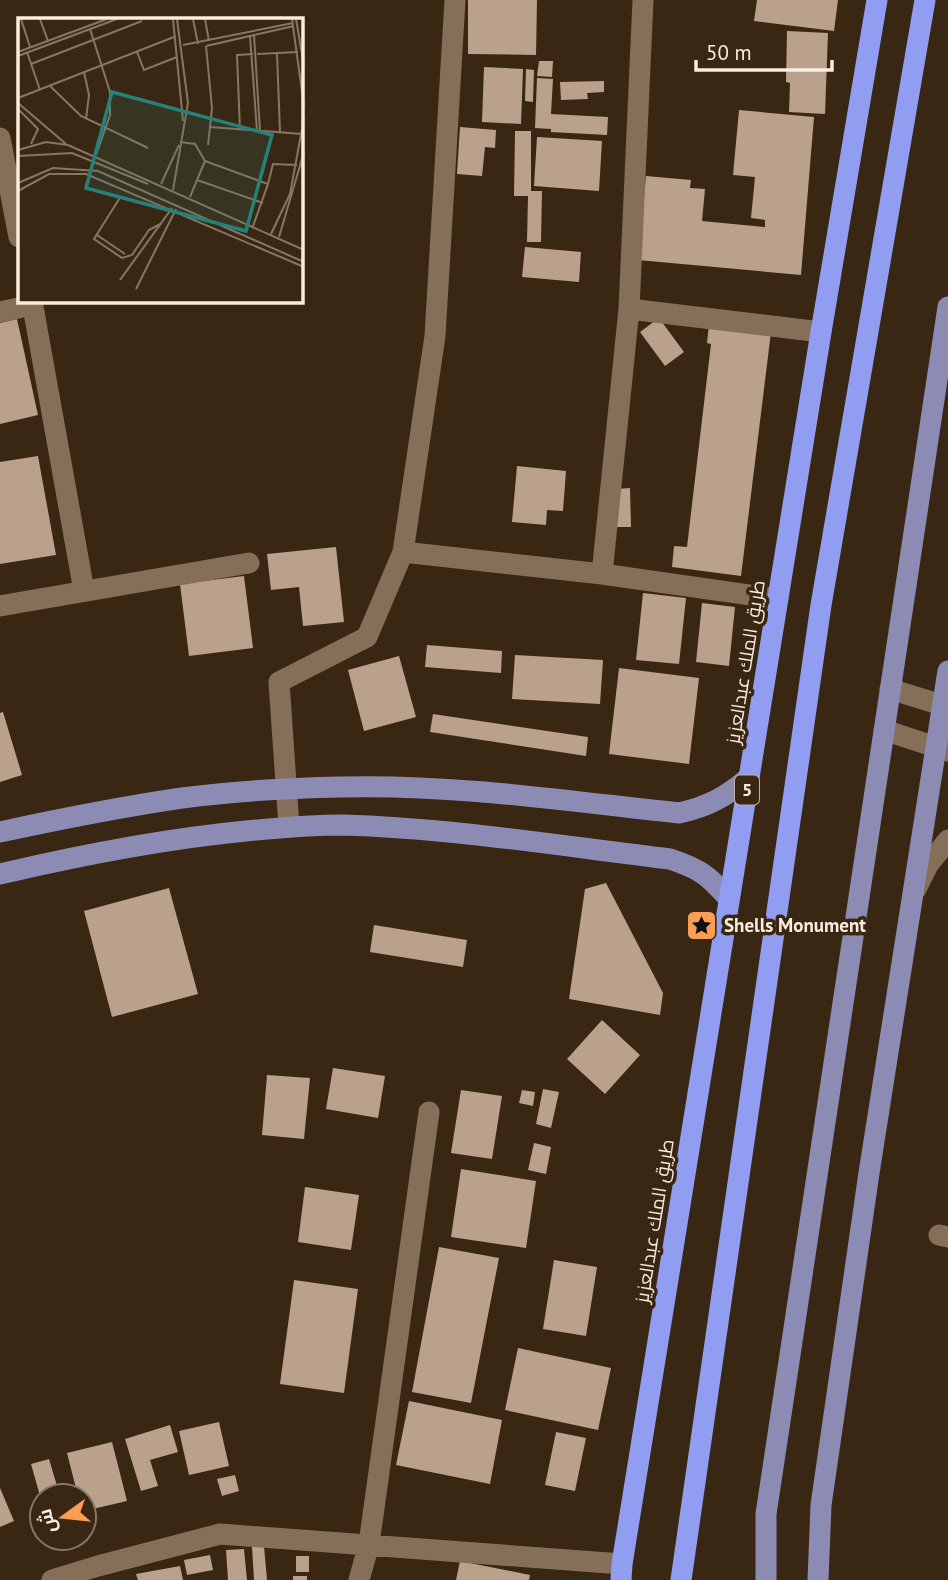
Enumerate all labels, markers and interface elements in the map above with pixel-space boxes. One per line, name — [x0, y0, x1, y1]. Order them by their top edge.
inset map — [18, 18, 303, 303]
scale bar — [696, 28, 832, 72]
text: 50 m — [706, 39, 752, 66]
street label: طريق الملك عبدالعزيز — [720, 578, 771, 747]
road number: 5 — [735, 776, 759, 804]
place icon: Shells Monument — [684, 908, 718, 942]
place label: Shells Monument — [724, 913, 866, 937]
street label: طريق الملك عبدالعزيز — [629, 1137, 680, 1306]
north arrow — [28, 1482, 98, 1552]
text: ش — [32, 1507, 61, 1536]

